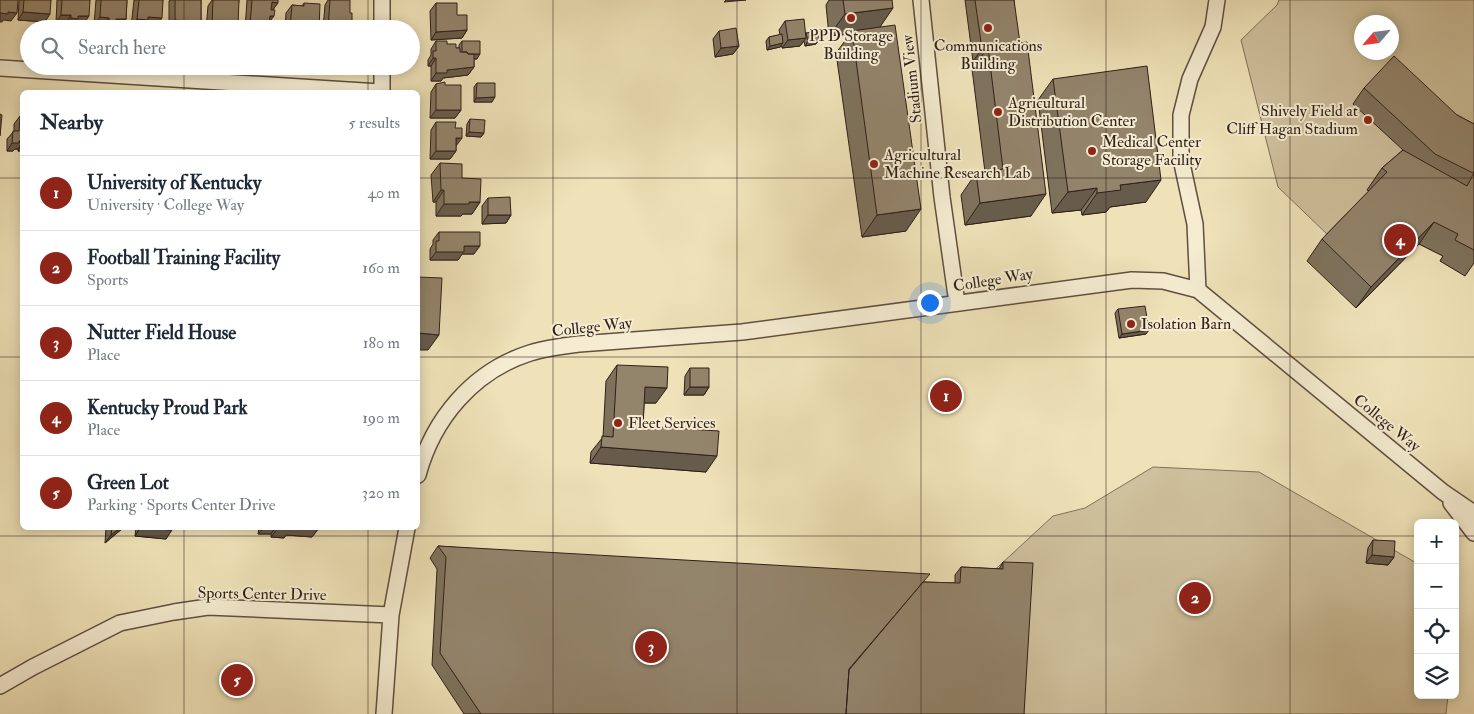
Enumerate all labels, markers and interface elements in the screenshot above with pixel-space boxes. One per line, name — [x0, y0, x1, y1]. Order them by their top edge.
marker: PPD Storage Building — [845, 12, 857, 24]
north arrow — [1354, 15, 1399, 60]
search box — [20, 20, 420, 75]
marker: Communications Building — [982, 22, 994, 34]
place label: PPD Storage Building — [809, 26, 893, 64]
street label: Stadium View — [897, 33, 927, 124]
icon: search — [38, 34, 66, 62]
text: Search here — [78, 36, 166, 60]
place label: Communications Building — [934, 36, 1042, 74]
place label: Agricultural Distribution Center — [1007, 93, 1135, 131]
place label: Shively Field at Cliff Hagan Stadium — [1226, 101, 1359, 139]
marker: Agricultural Distribution Center — [992, 106, 1004, 118]
text: Nearby — [40, 109, 103, 136]
text: 5 results — [349, 113, 400, 133]
marker: Shively Field at Cliff Hagan Stadium — [1362, 114, 1374, 126]
place label: Medical Center Storage Facility — [1102, 132, 1203, 170]
place label: Agricultural Machine Research Lab — [883, 145, 1030, 183]
marker: Medical Center Storage Facility — [1086, 145, 1098, 157]
marker: Agricultural Machine Research Lab — [868, 158, 880, 170]
text: University of Kentucky — [87, 171, 261, 195]
text: 1 — [53, 183, 59, 203]
text: 40 m — [367, 183, 400, 203]
text: University · College Way — [87, 195, 244, 215]
pin: 4 — [1384, 221, 1416, 259]
text: Football Training Facility — [87, 246, 280, 270]
text: 2 — [52, 258, 60, 278]
text: 160 m — [362, 258, 400, 278]
street label: College Way — [952, 264, 1035, 296]
text: Sports — [87, 270, 128, 290]
your location — [917, 290, 943, 316]
street label: College Way — [551, 313, 634, 341]
place label: Isolation Barn — [1141, 314, 1231, 334]
marker: Isolation Barn — [1125, 318, 1137, 330]
text: Nutter Field House — [87, 321, 236, 345]
text: 3 — [53, 333, 59, 353]
text: 180 m — [363, 333, 400, 353]
text: Place — [87, 345, 120, 365]
pin: 1 — [930, 377, 962, 415]
street label: College Way — [1349, 390, 1425, 457]
text: Kentucky Proud Park — [87, 396, 248, 420]
text: 4 — [52, 408, 60, 428]
text: 190 m — [362, 408, 400, 428]
place label: Fleet Services — [628, 413, 715, 433]
marker: Fleet Services — [612, 417, 624, 429]
text: Place — [87, 420, 120, 440]
text: Green Lot — [87, 471, 169, 495]
text: 5 — [52, 483, 60, 503]
text: 320 m — [362, 483, 400, 503]
text: Parking · Sports Center Drive — [87, 495, 275, 515]
map controls — [1414, 519, 1459, 699]
button: + — [1414, 519, 1459, 564]
button: − — [1414, 564, 1459, 609]
pin: 2 — [1179, 579, 1211, 617]
street label: Sports Center Drive — [197, 583, 327, 606]
button: locate — [1414, 609, 1459, 654]
pin: 3 — [635, 628, 667, 666]
button: layers — [1414, 654, 1459, 699]
pin: 5 — [221, 661, 253, 699]

